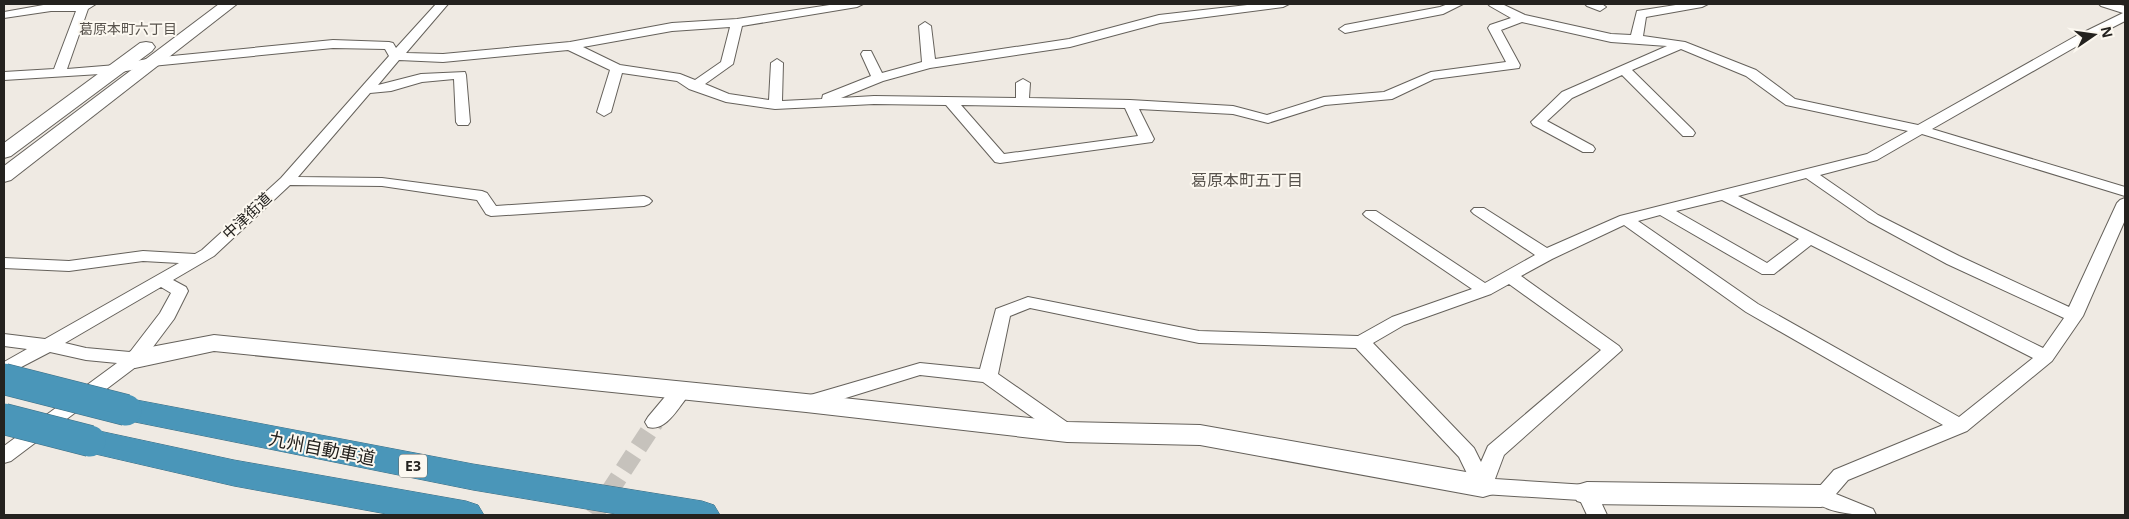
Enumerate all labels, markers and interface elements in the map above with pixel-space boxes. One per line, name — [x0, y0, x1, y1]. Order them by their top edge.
north arrow — [2069, 10, 2119, 60]
district label: 葛原本町六丁目 — [79, 19, 177, 38]
text: N — [2097, 24, 2118, 40]
district label: 葛原本町五丁目 — [1191, 169, 1303, 191]
street label: 中津街道 — [218, 187, 275, 243]
street label: 九州自動車道 — [267, 426, 377, 470]
road number: E3 — [399, 454, 427, 478]

